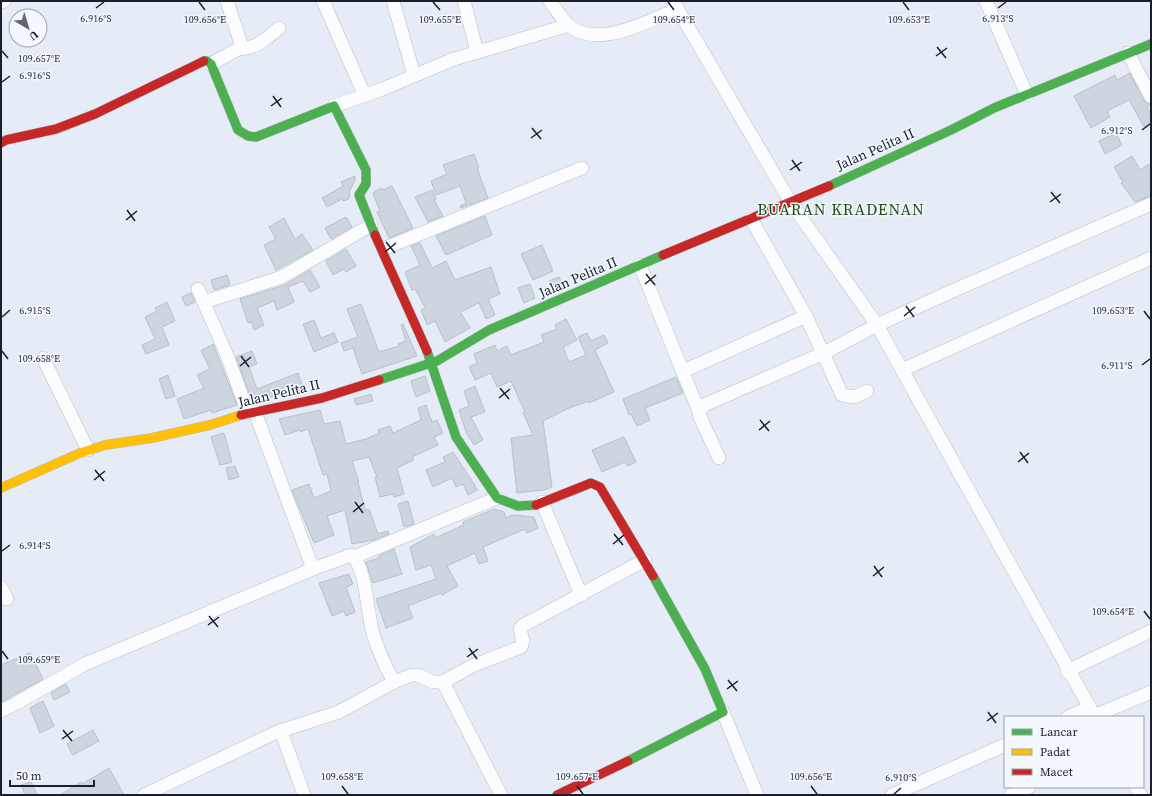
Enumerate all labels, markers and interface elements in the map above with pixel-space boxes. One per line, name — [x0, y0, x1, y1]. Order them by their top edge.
north arrow — [8, 8, 48, 48]
text: 6.916°S — [80, 12, 112, 25]
text: 6.913°S — [982, 12, 1014, 25]
text: 109.656°E — [184, 13, 226, 26]
text: 109.655°E — [419, 13, 461, 26]
text: 109.654°E — [653, 13, 695, 26]
text: 109.653°E — [888, 13, 930, 26]
text: U — [26, 27, 42, 44]
text: 109.657°E — [18, 52, 60, 65]
text: 6.916°S — [19, 69, 51, 82]
street label: Jalan Pelita II — [832, 123, 917, 176]
text: 6.912°S — [1101, 124, 1133, 137]
district label: BUARAN KRADENAN — [757, 198, 925, 220]
street label: Jalan Pelita II — [535, 251, 620, 303]
text: 6.915°S — [19, 304, 51, 317]
text: 109.653°E — [1092, 304, 1134, 317]
text: 109.658°E — [18, 352, 60, 365]
text: 6.911°S — [1101, 359, 1133, 372]
street label: Jalan Pelita II — [235, 374, 322, 412]
text: 6.914°S — [19, 539, 51, 552]
text: 109.654°E — [1092, 605, 1134, 618]
text: 109.659°E — [18, 653, 60, 666]
legend — [1004, 716, 1144, 788]
text: Lancar — [1040, 724, 1077, 740]
text: Padat — [1040, 744, 1070, 760]
scale bar — [10, 762, 94, 788]
text: Macet — [1040, 764, 1073, 780]
text: 50 m — [16, 768, 42, 784]
text: 109.658°E — [321, 770, 363, 783]
text: 109.657°E — [556, 770, 598, 783]
text: 109.656°E — [790, 770, 832, 783]
text: 6.910°S — [885, 771, 917, 784]

